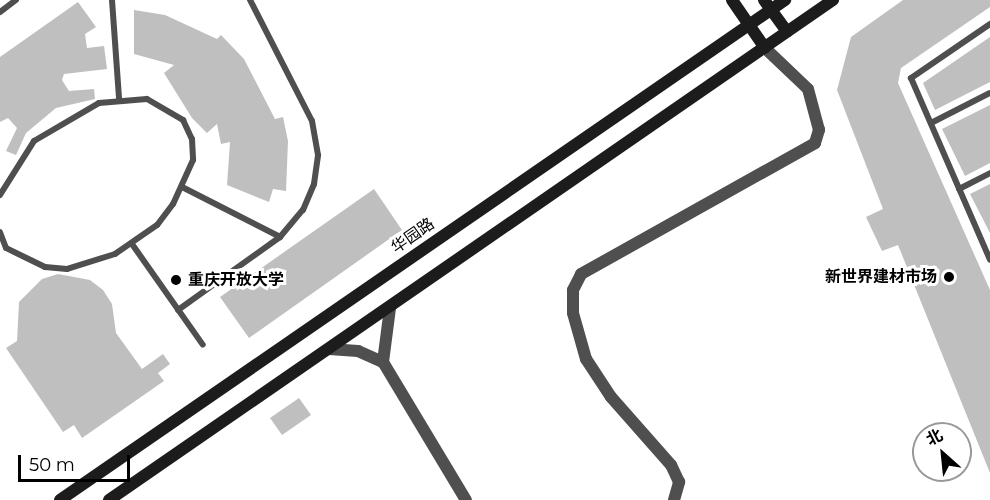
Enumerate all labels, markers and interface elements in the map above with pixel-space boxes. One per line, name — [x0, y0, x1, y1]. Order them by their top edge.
street label: 华园路 — [388, 214, 438, 258]
place label: 新世界建材市场 — [825, 267, 937, 287]
place label: 重庆开放大学 — [188, 270, 284, 290]
marker: 新世界建材市场 — [942, 270, 956, 284]
marker: 重庆开放大学 — [169, 273, 183, 287]
north arrow — [912, 422, 972, 482]
text: 北 — [923, 425, 946, 449]
scale bar — [21, 443, 134, 481]
text: 50 m — [29, 454, 75, 476]

